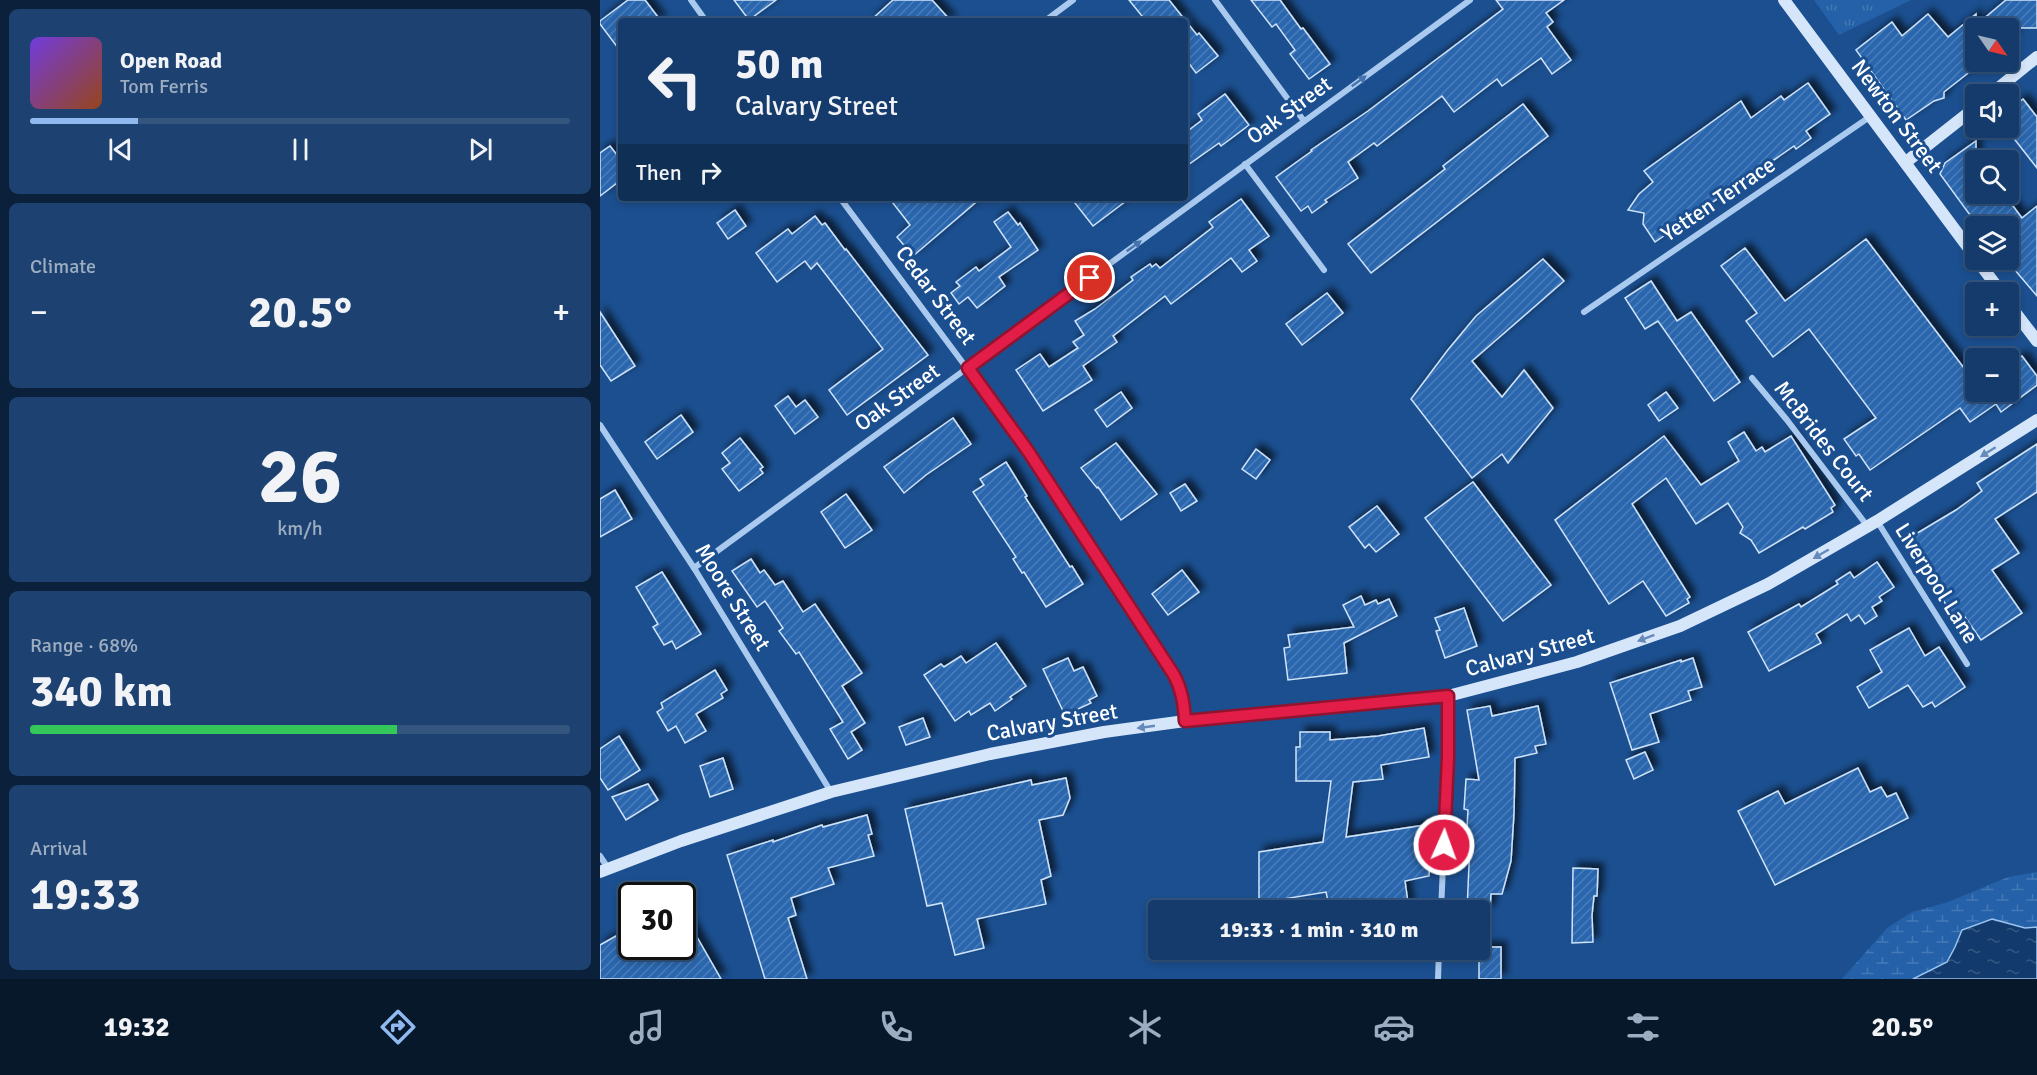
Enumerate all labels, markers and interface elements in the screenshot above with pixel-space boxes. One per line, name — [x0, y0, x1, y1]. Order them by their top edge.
north arrow — [1965, 18, 2019, 72]
map controls — [1965, 18, 2019, 402]
text: 50 m — [735, 39, 824, 90]
icon: left — [636, 42, 714, 120]
text: Open Road — [120, 47, 222, 74]
street label: Newton Street — [1846, 54, 1949, 178]
street label: Oak Street — [1241, 70, 1337, 150]
text: Tom Ferris — [120, 74, 208, 99]
one-way arrow — [1350, 75, 1366, 87]
button: sound — [1965, 84, 2019, 138]
text: Calvary Street — [735, 90, 898, 123]
icon: previous — [104, 133, 137, 166]
icon: pause — [284, 133, 317, 166]
icon: next — [464, 133, 497, 166]
button: search — [1965, 150, 2019, 204]
street label: Yetten Terrace — [1656, 151, 1780, 247]
icon: right — [694, 156, 727, 189]
text: Then — [636, 159, 682, 186]
button: layers — [1965, 216, 2019, 270]
street label: Cedar Street — [890, 240, 982, 350]
one-way arrow — [1125, 240, 1141, 252]
pin — [1064, 252, 1115, 303]
text: Climate — [30, 254, 96, 279]
icon: arrive — [1073, 261, 1106, 294]
button: + — [1965, 282, 2019, 336]
text: 20.5° — [248, 285, 352, 340]
text: − — [30, 292, 48, 333]
text: + — [552, 292, 570, 333]
button: − — [1965, 348, 2019, 402]
street label: Oak Street — [849, 357, 945, 437]
street label: McBrides Court — [1769, 375, 1880, 507]
text: 26 — [258, 429, 342, 525]
one-way arrow — [1979, 446, 1996, 457]
text: km/h — [277, 516, 323, 541]
street label: Liverpool Lane — [1889, 518, 1985, 648]
street label: Moore Street — [689, 538, 777, 656]
one-way arrow — [1813, 548, 1829, 559]
street label: Calvary Street — [1462, 622, 1598, 682]
text: Range · 68% — [30, 633, 138, 658]
one-way arrow — [1637, 634, 1655, 644]
text: 340 km — [30, 664, 173, 719]
street label: Calvary Street — [984, 697, 1120, 747]
one-way arrow — [1137, 723, 1156, 732]
position arrow — [1412, 813, 1476, 877]
text: Arrival — [30, 836, 88, 861]
text: 19:33 — [30, 867, 140, 922]
speed limit sign: 30 — [618, 882, 696, 960]
text: 19:33 · 1 min · 310 m — [1219, 916, 1419, 943]
icon: directions — [377, 1006, 419, 1048]
icon: music — [626, 1006, 668, 1048]
icon: phone — [875, 1006, 917, 1048]
icon: climate — [1124, 1006, 1166, 1048]
icon: car — [1373, 1006, 1415, 1048]
icon: filters — [1622, 1006, 1664, 1048]
text: 19:32 — [104, 1011, 170, 1044]
text: 20.5° — [1871, 1011, 1933, 1044]

